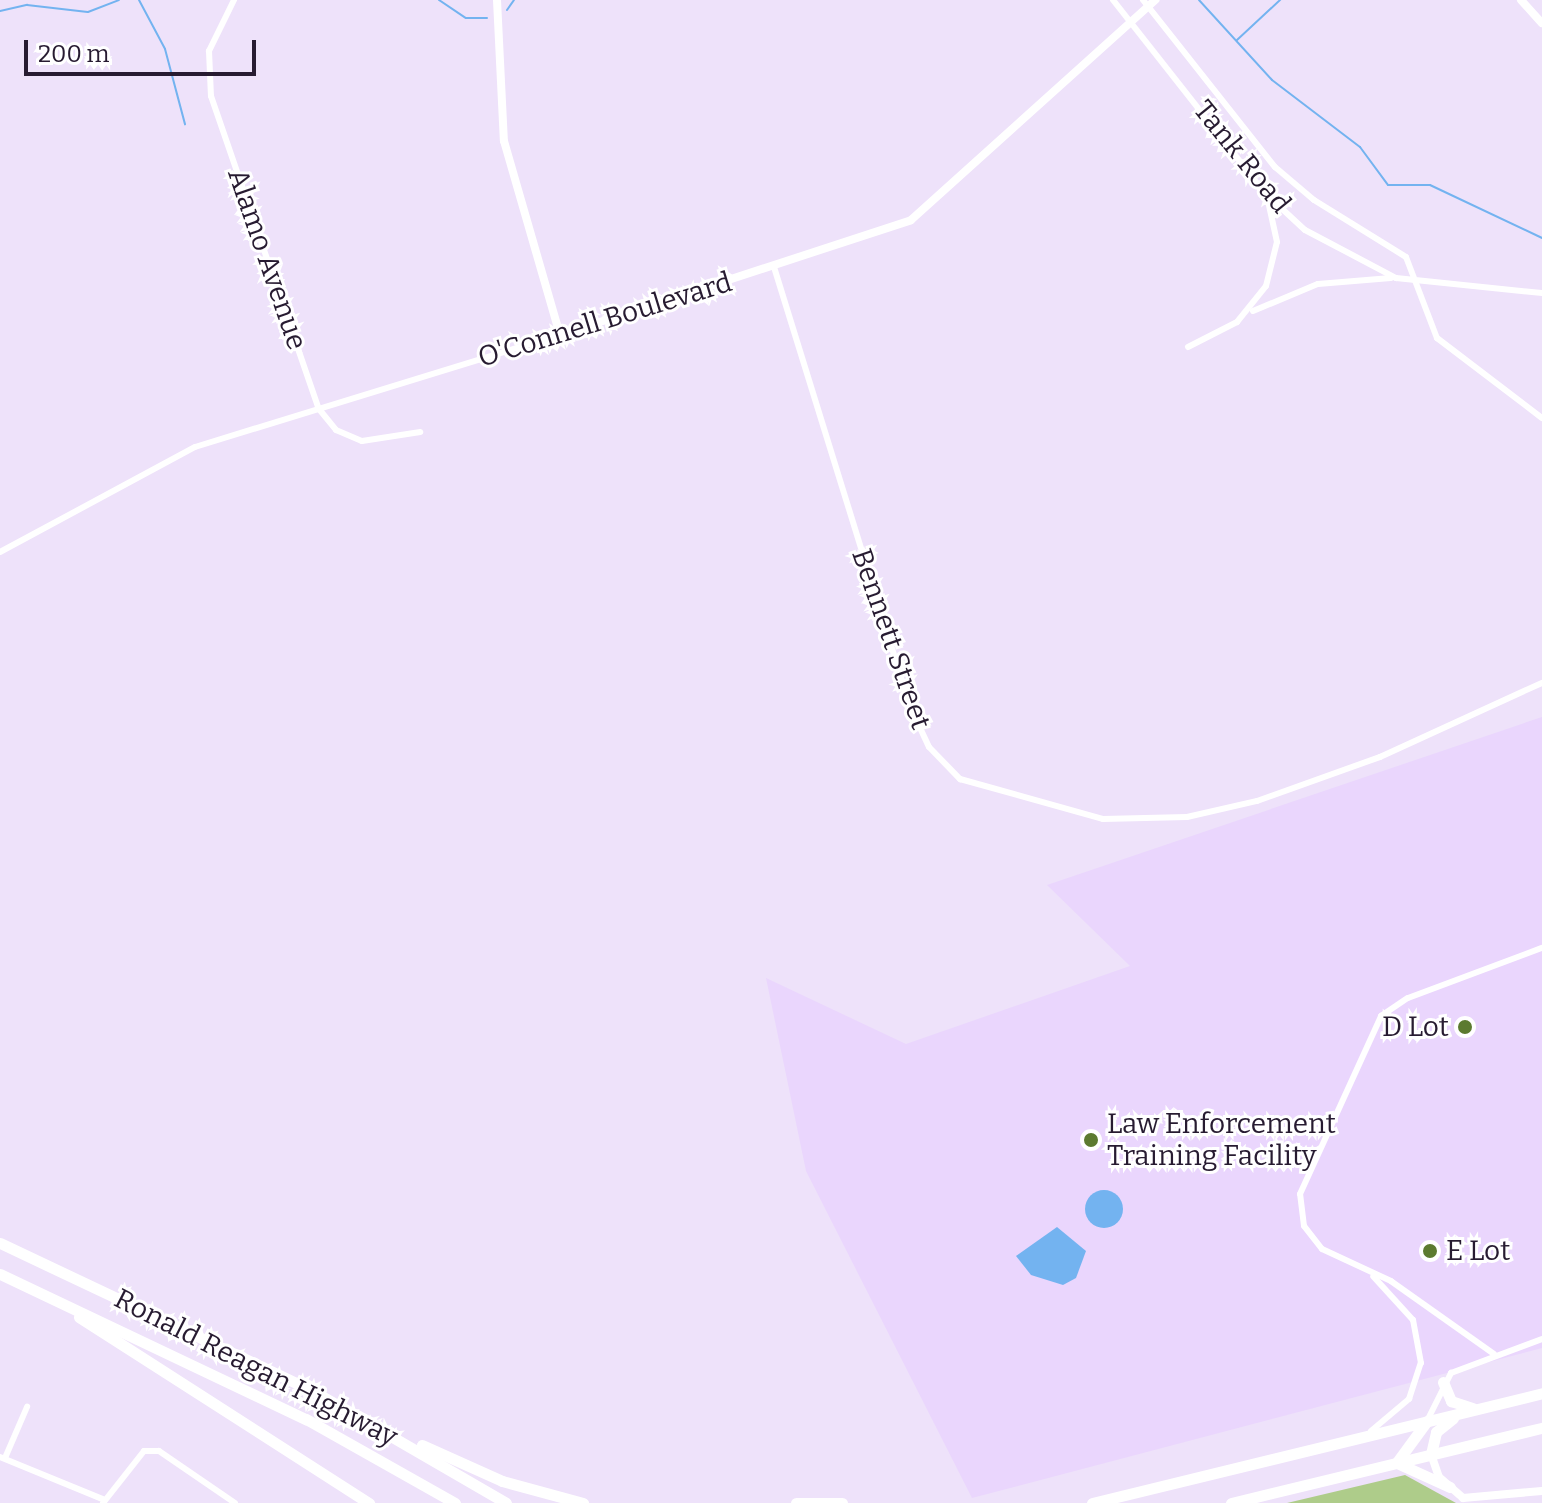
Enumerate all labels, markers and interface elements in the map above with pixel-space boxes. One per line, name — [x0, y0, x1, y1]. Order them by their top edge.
scale bar — [28, 24, 260, 74]
text: 200 m — [38, 40, 110, 68]
street label: Tank Road — [1186, 94, 1298, 220]
street label: Alamo Avenue — [220, 164, 314, 354]
street label: O'Connell Boulevard — [474, 265, 736, 375]
street label: Bennett Street — [844, 544, 938, 734]
place label: D Lot — [1382, 1010, 1449, 1044]
marker: D Lot — [1456, 1018, 1474, 1036]
place label: Law Enforcement Training Facility — [1107, 1107, 1336, 1173]
marker: Law Enforcement Training Facility — [1082, 1131, 1100, 1149]
place label: E Lot — [1446, 1234, 1510, 1268]
marker: E Lot — [1421, 1242, 1439, 1260]
street label: Ronald Reagan Highway — [109, 1282, 403, 1454]

